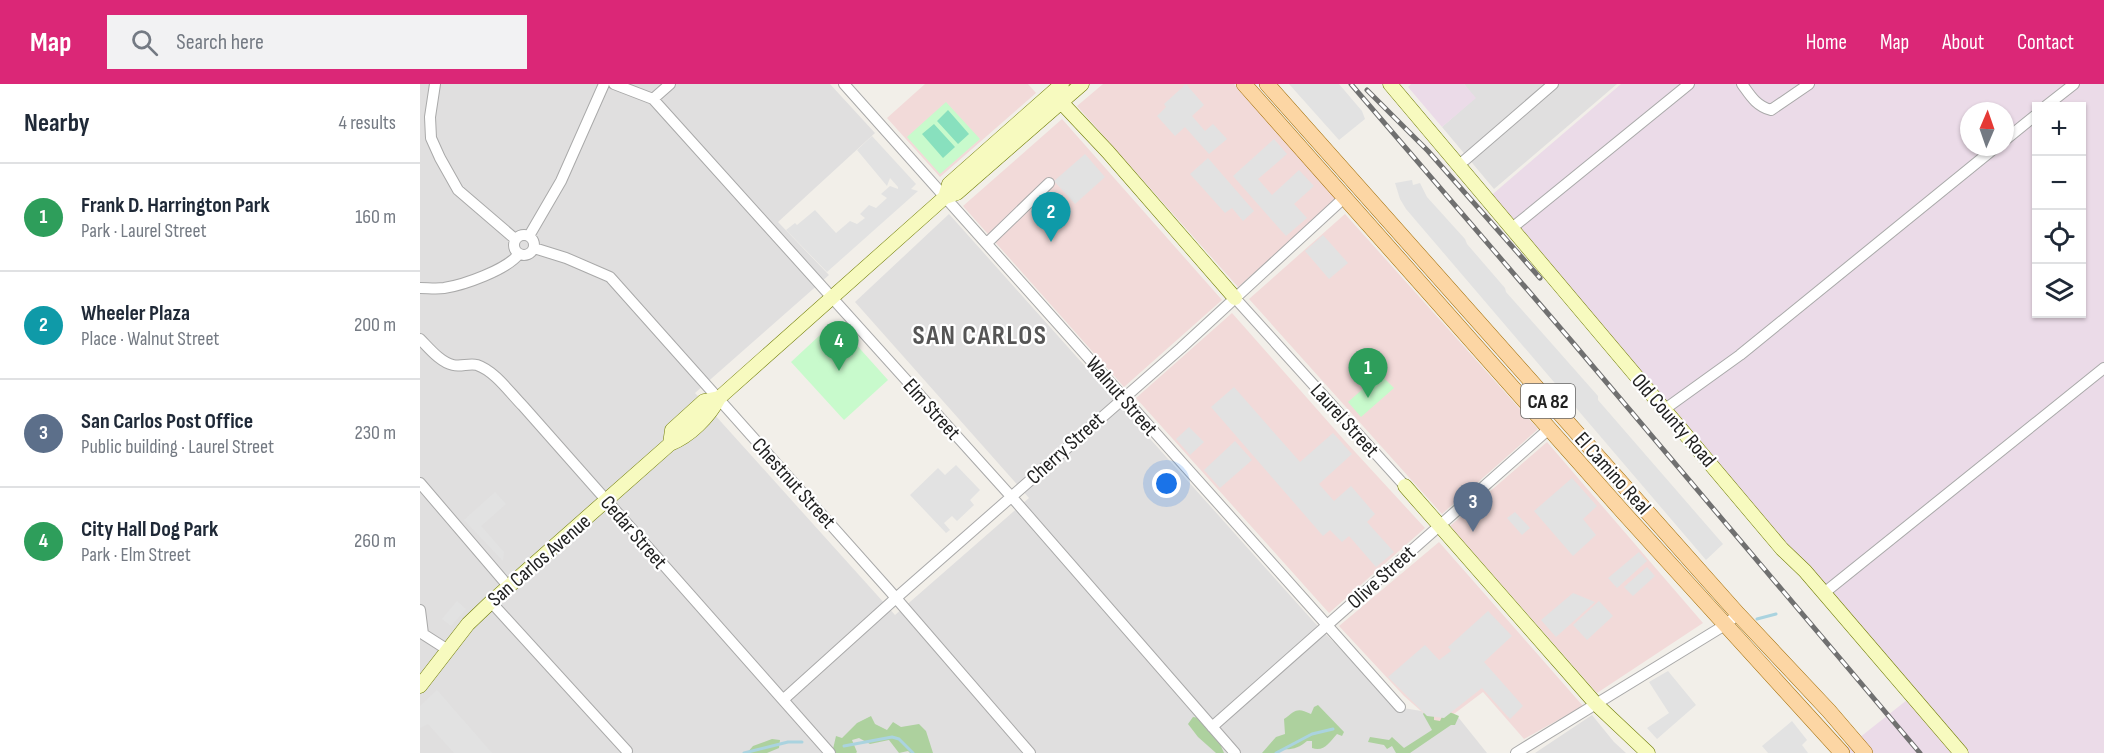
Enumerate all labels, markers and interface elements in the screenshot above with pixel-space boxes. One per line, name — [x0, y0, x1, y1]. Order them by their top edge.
search box — [107, 15, 527, 69]
text: Map — [30, 26, 71, 59]
icon: search — [128, 26, 161, 59]
text: Search here — [176, 29, 264, 56]
text: Home — [1806, 30, 1847, 55]
text: Map — [1880, 30, 1909, 55]
text: About — [1942, 30, 1984, 55]
text: Contact — [2017, 30, 2074, 55]
north arrow — [1960, 102, 2014, 156]
map controls — [2032, 102, 2086, 318]
button: + — [2032, 102, 2086, 156]
text: Nearby — [24, 108, 90, 139]
text: 4 results — [339, 111, 396, 135]
button: − — [2032, 156, 2086, 210]
text: Frank D. Harrington Park — [81, 192, 270, 219]
pin: 2 — [1032, 192, 1070, 242]
text: 1 — [40, 205, 47, 229]
text: 160 m — [355, 205, 396, 229]
button: locate — [2032, 210, 2086, 264]
text: Park · Laurel Street — [81, 219, 207, 243]
button: layers — [2032, 264, 2086, 318]
text: Wheeler Plaza — [81, 300, 190, 327]
text: 2 — [39, 313, 48, 337]
text: 200 m — [354, 313, 396, 337]
district label: SAN CARLOS — [913, 320, 1047, 352]
pin: 4 — [820, 322, 858, 371]
text: Place · Walnut Street — [81, 327, 219, 351]
pin: 1 — [1348, 348, 1388, 398]
street label: Walnut Street — [1080, 352, 1163, 441]
street label: Old County Road — [1626, 368, 1721, 472]
street label: Elm Street — [898, 374, 966, 445]
street label: Laurel Street — [1305, 378, 1384, 462]
road number: CA 82 — [1521, 384, 1575, 418]
street label: Cherry Street — [1021, 407, 1109, 490]
text: San Carlos Post Office — [81, 408, 253, 435]
text: 3 — [39, 421, 48, 445]
text: 230 m — [354, 421, 396, 445]
street label: El Camino Real — [1569, 427, 1656, 520]
street label: Chestnut Street — [746, 433, 841, 534]
text: Public building · Laurel Street — [81, 435, 274, 459]
your location — [1152, 469, 1181, 498]
pin: 3 — [1454, 482, 1492, 532]
street label: Cedar Street — [595, 491, 672, 574]
street label: San Carlos Avenue — [483, 509, 596, 612]
text: City Hall Dog Park — [81, 516, 218, 543]
text: 4 — [39, 529, 48, 553]
text: 260 m — [354, 529, 396, 553]
street label: Olive Street — [1342, 540, 1420, 614]
text: Park · Elm Street — [81, 543, 191, 567]

